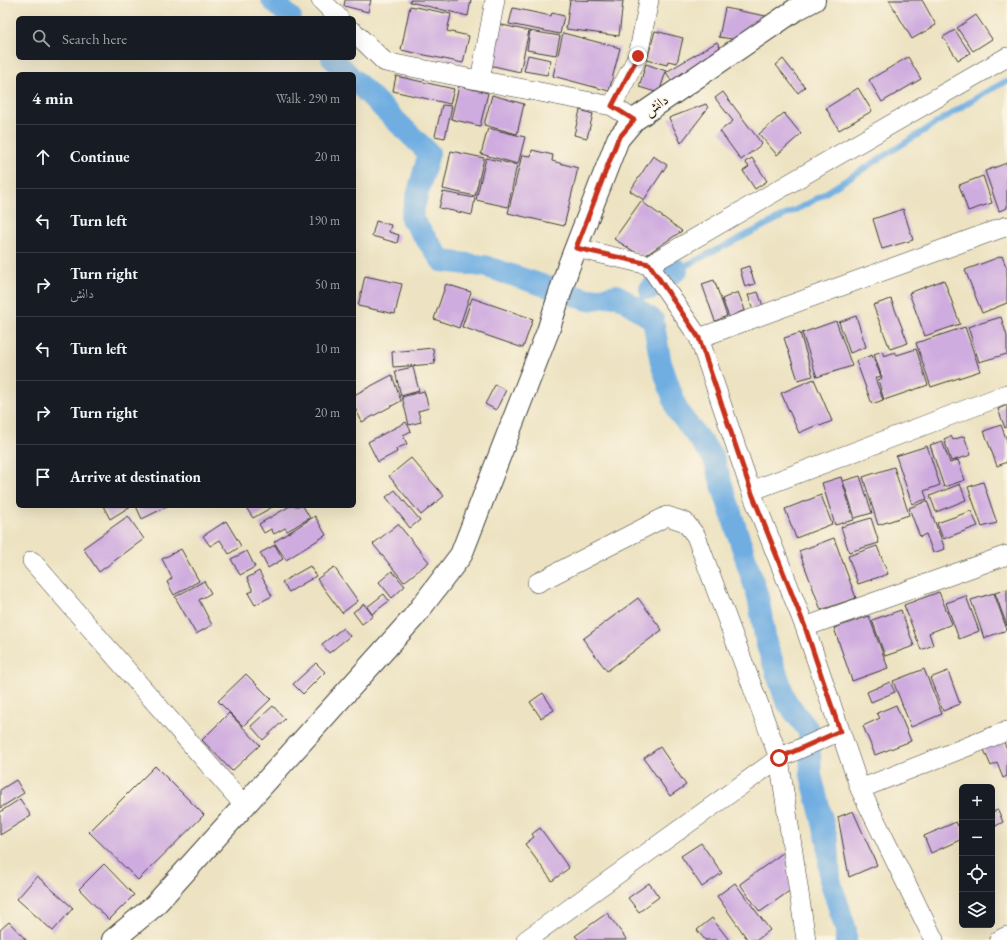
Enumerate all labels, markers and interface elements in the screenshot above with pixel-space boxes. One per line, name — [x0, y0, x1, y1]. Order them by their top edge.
search box — [16, 16, 356, 60]
icon: search — [30, 27, 52, 49]
text: Search here — [62, 29, 127, 48]
route end — [629, 47, 647, 65]
text: 4 min — [32, 87, 73, 109]
text: Walk · 290 m — [276, 90, 340, 107]
street label: دانش — [640, 90, 672, 121]
icon: ahead — [32, 146, 54, 168]
text: Continue — [70, 147, 130, 166]
text: 20 m — [315, 148, 340, 165]
icon: left — [32, 210, 54, 232]
text: Turn left — [70, 211, 127, 230]
text: 190 m — [309, 212, 340, 229]
text: Turn right — [70, 264, 138, 283]
icon: right — [32, 274, 54, 296]
text: 50 m — [315, 276, 340, 293]
text: دانش — [70, 285, 94, 302]
icon: left — [32, 338, 54, 360]
text: Turn left — [70, 339, 127, 358]
text: 10 m — [315, 340, 340, 357]
icon: right — [32, 402, 54, 424]
text: Turn right — [70, 403, 138, 422]
text: 20 m — [315, 404, 340, 421]
icon: arrive — [32, 466, 54, 488]
text: Arrive at destination — [70, 467, 201, 486]
route start — [770, 749, 788, 767]
map controls — [959, 784, 995, 928]
button: + — [959, 784, 995, 820]
button: − — [959, 820, 995, 856]
button: locate — [959, 856, 995, 892]
button: layers — [959, 892, 995, 928]

